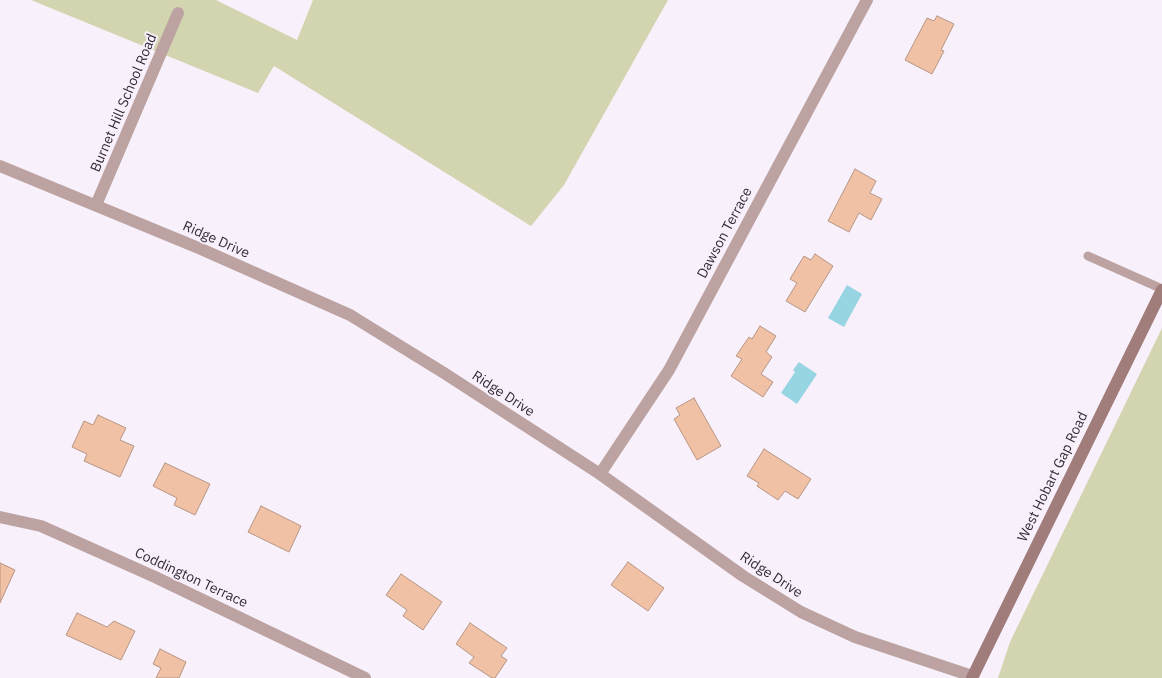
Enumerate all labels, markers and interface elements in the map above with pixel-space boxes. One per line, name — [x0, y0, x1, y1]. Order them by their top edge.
street label: Burnet Hill School Road — [87, 31, 161, 175]
street label: Dawson Terrace — [694, 185, 756, 281]
street label: Ridge Drive — [180, 218, 252, 262]
street label: Ridge Drive — [468, 368, 538, 420]
street label: West Hobart Gap Road — [1014, 409, 1092, 545]
street label: Coddington Terrace — [132, 544, 250, 612]
street label: Ridge Drive — [736, 549, 806, 601]

